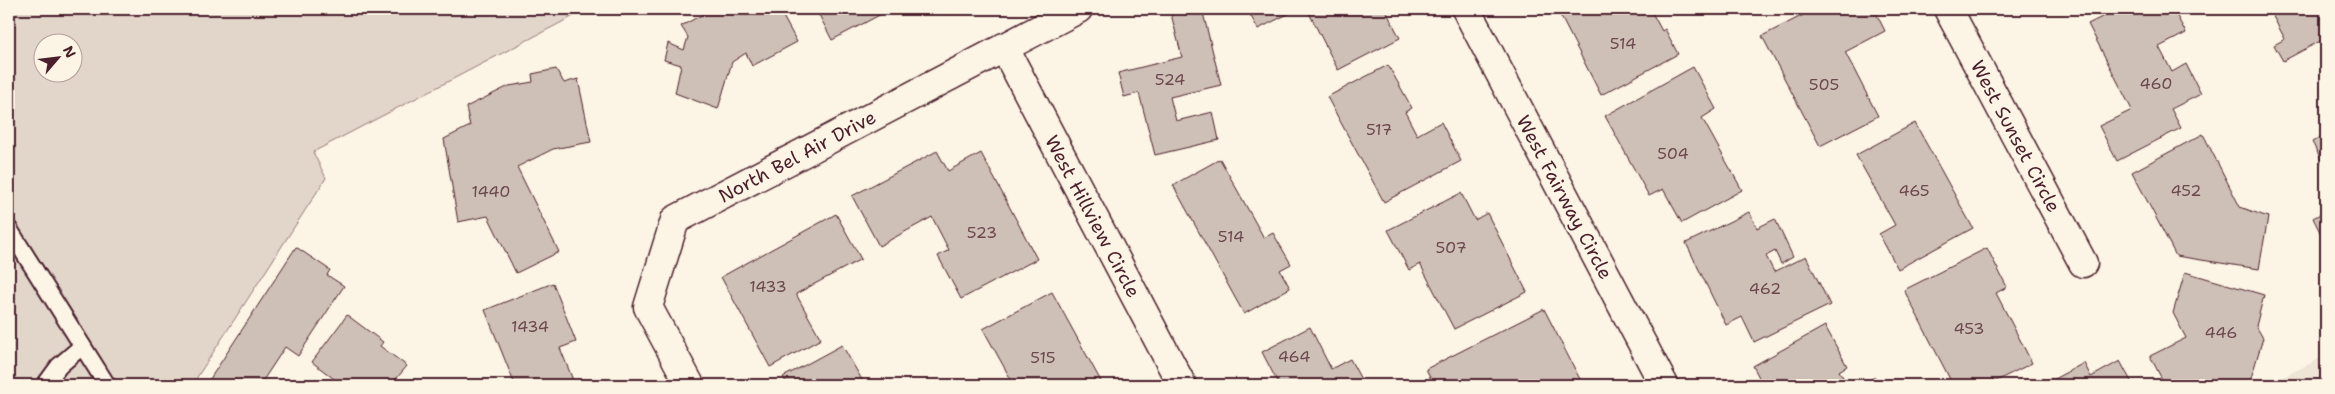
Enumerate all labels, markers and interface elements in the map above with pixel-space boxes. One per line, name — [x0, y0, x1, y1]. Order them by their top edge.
north arrow — [32, 32, 82, 82]
house number: 514 — [1610, 33, 1636, 54]
text: N — [59, 43, 80, 61]
street label: West Sunset Circle — [1965, 56, 2066, 217]
house number: 524 — [1155, 69, 1185, 90]
house number: 460 — [2140, 73, 2172, 94]
house number: 505 — [1809, 74, 1839, 95]
street label: North Bel Air Drive — [714, 104, 880, 209]
street label: West Fairway Circle — [1511, 111, 1618, 284]
house number: 517 — [1366, 119, 1392, 140]
street label: West Hillview Circle — [1039, 131, 1146, 302]
house number: 504 — [1657, 143, 1689, 164]
house number: 465 — [1898, 180, 1930, 201]
house number: 452 — [2171, 180, 2201, 201]
house number: 1440 — [472, 181, 510, 202]
house number: 523 — [967, 222, 997, 243]
house number: 514 — [1218, 226, 1244, 247]
house number: 507 — [1435, 237, 1467, 258]
house number: 1433 — [749, 276, 787, 297]
house number: 462 — [1749, 278, 1781, 299]
house number: 1434 — [511, 316, 549, 337]
house number: 453 — [1954, 318, 1984, 339]
house number: 446 — [2205, 322, 2237, 343]
house number: 464 — [1278, 346, 1310, 367]
house number: 515 — [1030, 347, 1056, 368]

